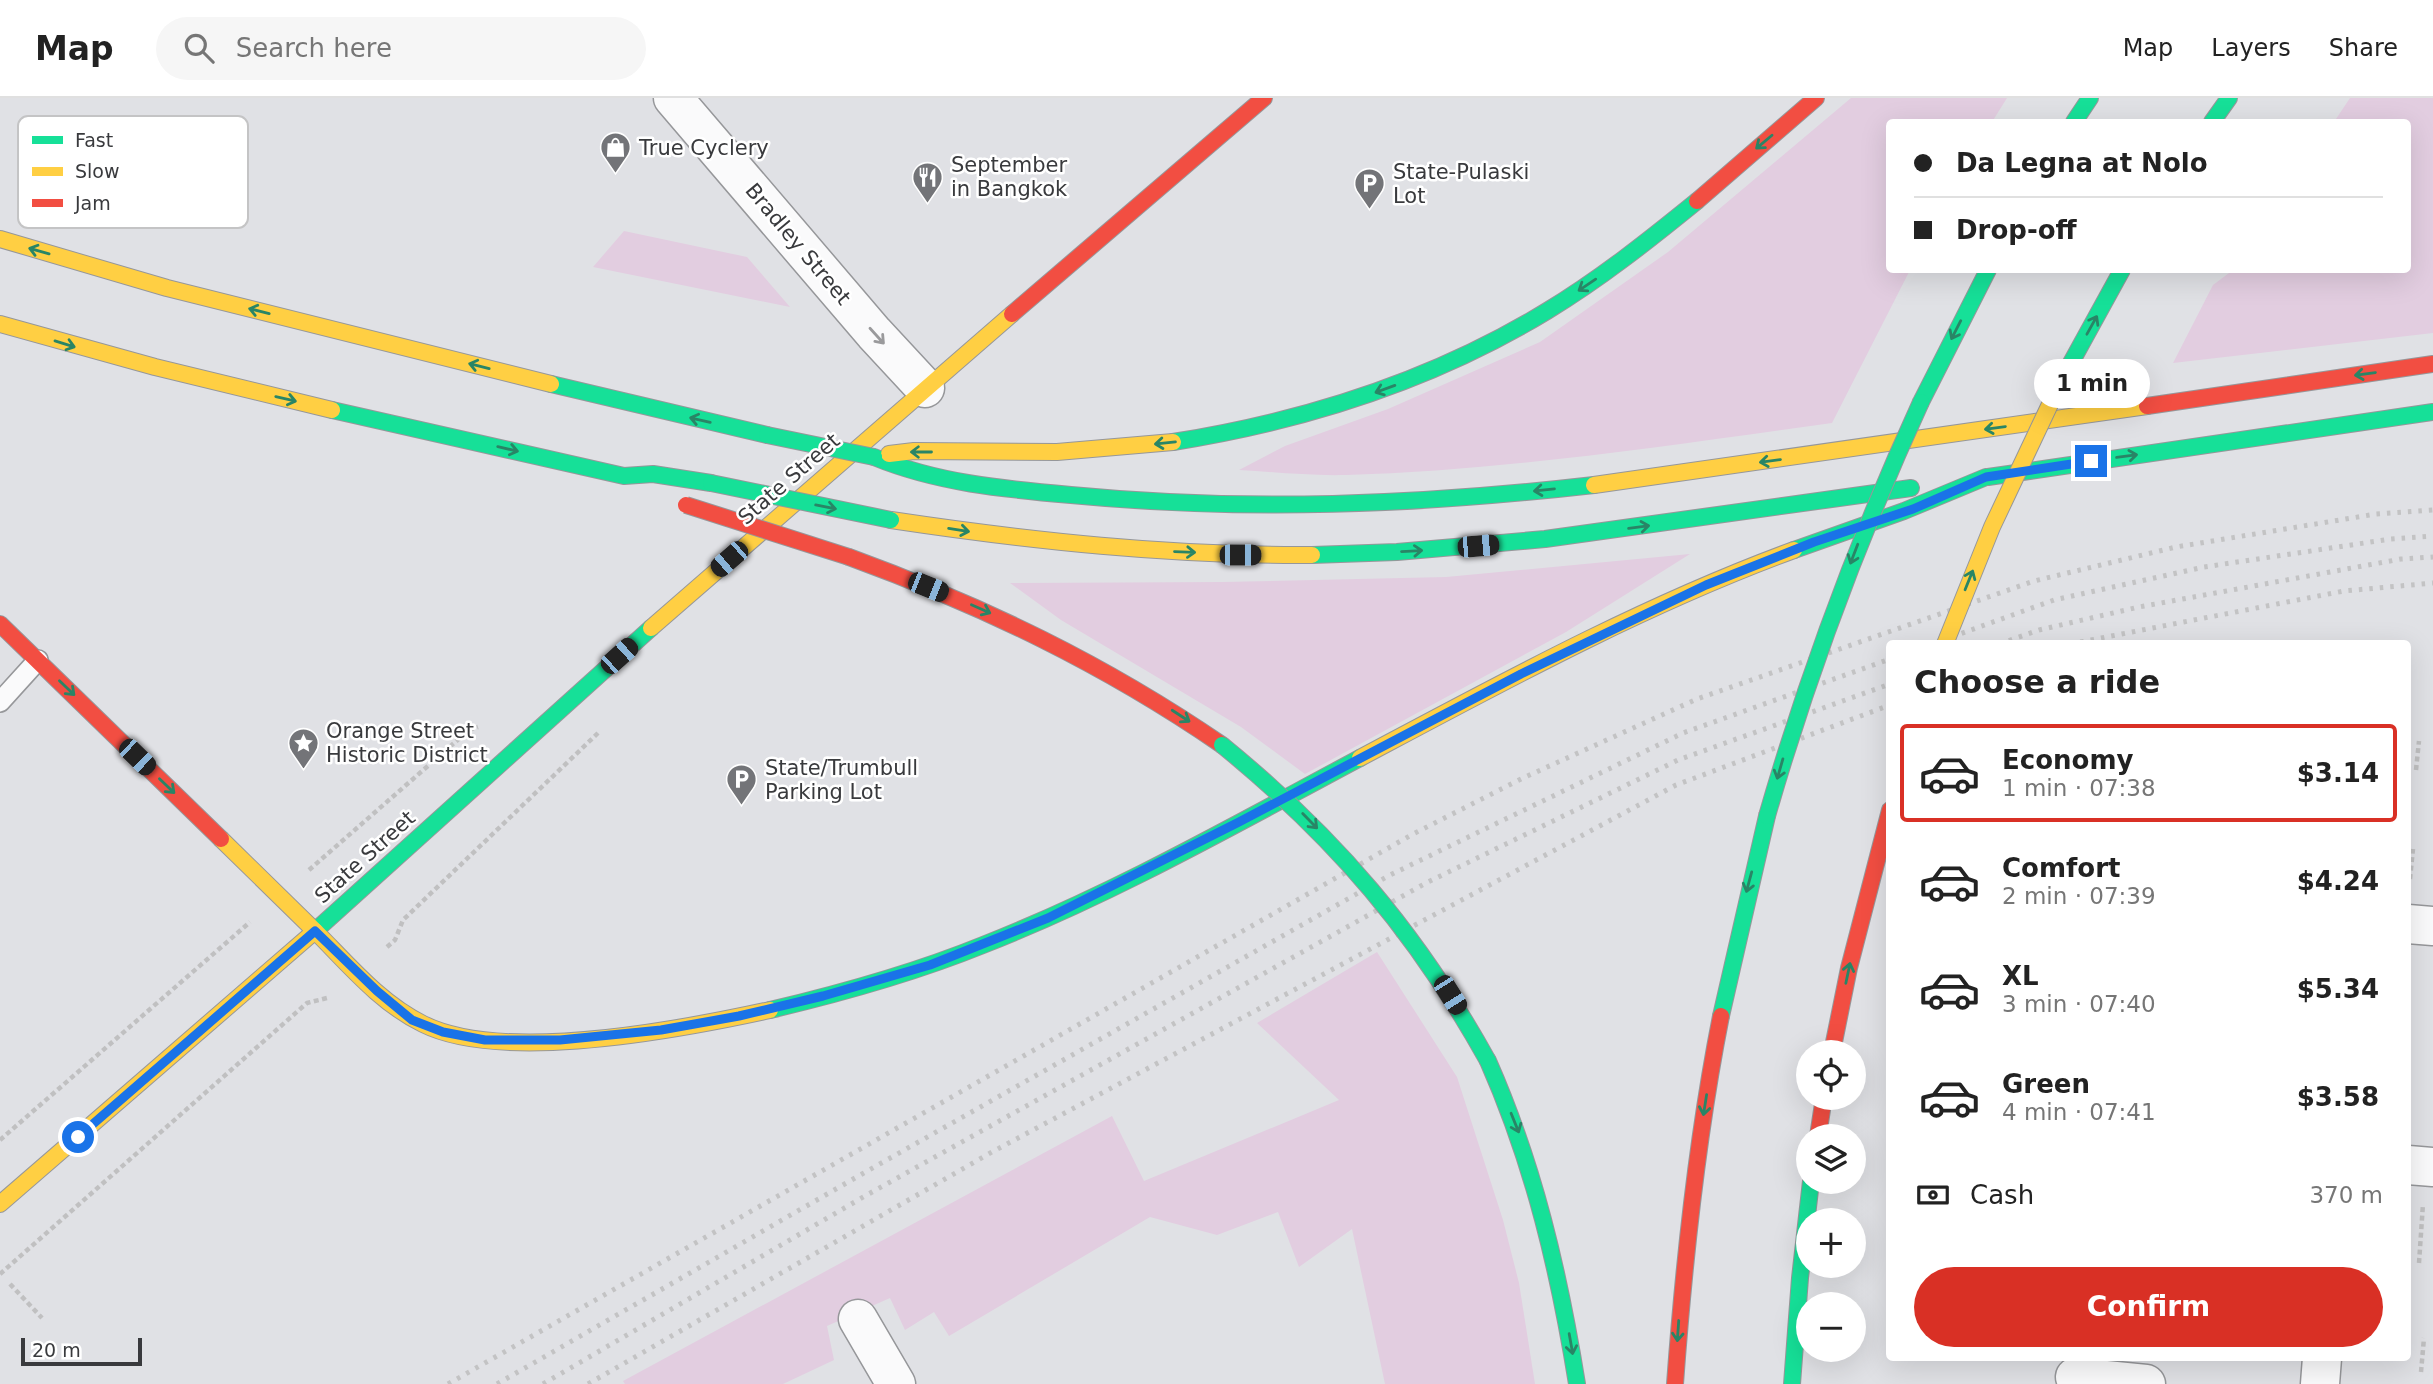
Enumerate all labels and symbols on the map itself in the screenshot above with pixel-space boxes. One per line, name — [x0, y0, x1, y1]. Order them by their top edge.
legend — [18, 116, 248, 228]
text: Fast — [75, 129, 113, 151]
shop icon: True Cyclery — [599, 131, 633, 175]
one-way arrow — [1755, 134, 1773, 150]
place label: True Cyclery — [638, 136, 769, 160]
place label: September in Bangkok — [951, 153, 1068, 201]
text: Slow — [75, 160, 120, 182]
restaurant icon: September in Bangkok — [911, 160, 945, 204]
place label: State-Pulaski Lot — [1393, 160, 1529, 208]
parking icon: State-Pulaski Lot — [1353, 167, 1387, 211]
street label: Bradley Street — [740, 178, 856, 310]
text: Jam — [74, 192, 111, 214]
one-way arrow — [28, 243, 50, 256]
one-way arrow — [1578, 278, 1597, 293]
one-way arrow — [248, 304, 271, 317]
one-way arrow — [2085, 316, 2099, 336]
one-way arrow — [1949, 319, 1963, 340]
one-way arrow — [868, 327, 885, 344]
one-way arrow — [54, 338, 76, 351]
one-way arrow — [468, 359, 491, 372]
callout: 1 min — [2033, 360, 2149, 408]
one-way arrow — [2355, 368, 2377, 381]
one-way arrow — [1374, 383, 1396, 396]
one-way arrow — [274, 393, 297, 406]
one-way arrow — [689, 412, 712, 426]
one-way arrow — [1984, 422, 2007, 435]
street label: State Street — [734, 429, 844, 529]
one-way arrow — [1154, 437, 1176, 450]
one-way arrow — [496, 443, 519, 457]
one-way arrow — [910, 445, 933, 459]
route end — [2075, 445, 2107, 477]
one-way arrow — [2115, 450, 2137, 463]
one-way arrow — [1759, 455, 1782, 468]
one-way arrow — [1533, 484, 1556, 497]
one-way arrow — [814, 501, 837, 515]
one-way arrow — [1627, 521, 1649, 534]
one-way arrow — [947, 524, 970, 537]
car — [1457, 534, 1500, 558]
car — [707, 537, 752, 581]
one-way arrow — [1847, 543, 1860, 565]
one-way arrow — [1401, 544, 1424, 557]
car — [1220, 545, 1262, 566]
one-way arrow — [1173, 546, 1196, 559]
car — [905, 569, 952, 605]
one-way arrow — [1964, 570, 1977, 592]
one-way arrow — [969, 603, 991, 616]
car — [597, 634, 642, 678]
one-way arrow — [58, 680, 75, 697]
one-way arrow — [1171, 709, 1190, 723]
place label: Orange Street Historic District — [326, 719, 488, 767]
place icon: Orange Street Historic District — [286, 726, 320, 770]
car — [115, 735, 160, 779]
place label: State/Trumbull Parking Lot — [765, 756, 918, 804]
one-way arrow — [1772, 758, 1785, 780]
parking icon: State/Trumbull Parking Lot — [725, 763, 759, 807]
one-way arrow — [159, 778, 176, 795]
street label: State Street — [310, 806, 420, 908]
one-way arrow — [1302, 813, 1319, 830]
one-way arrow — [1742, 870, 1755, 893]
one-way arrow — [1842, 963, 1855, 985]
car — [1430, 972, 1471, 1018]
one-way arrow — [1698, 1093, 1711, 1116]
one-way arrow — [1510, 1112, 1523, 1134]
route start — [62, 1121, 94, 1153]
one-way arrow — [1671, 1319, 1684, 1341]
one-way arrow — [1565, 1332, 1578, 1355]
scale bar — [21, 1335, 142, 1367]

